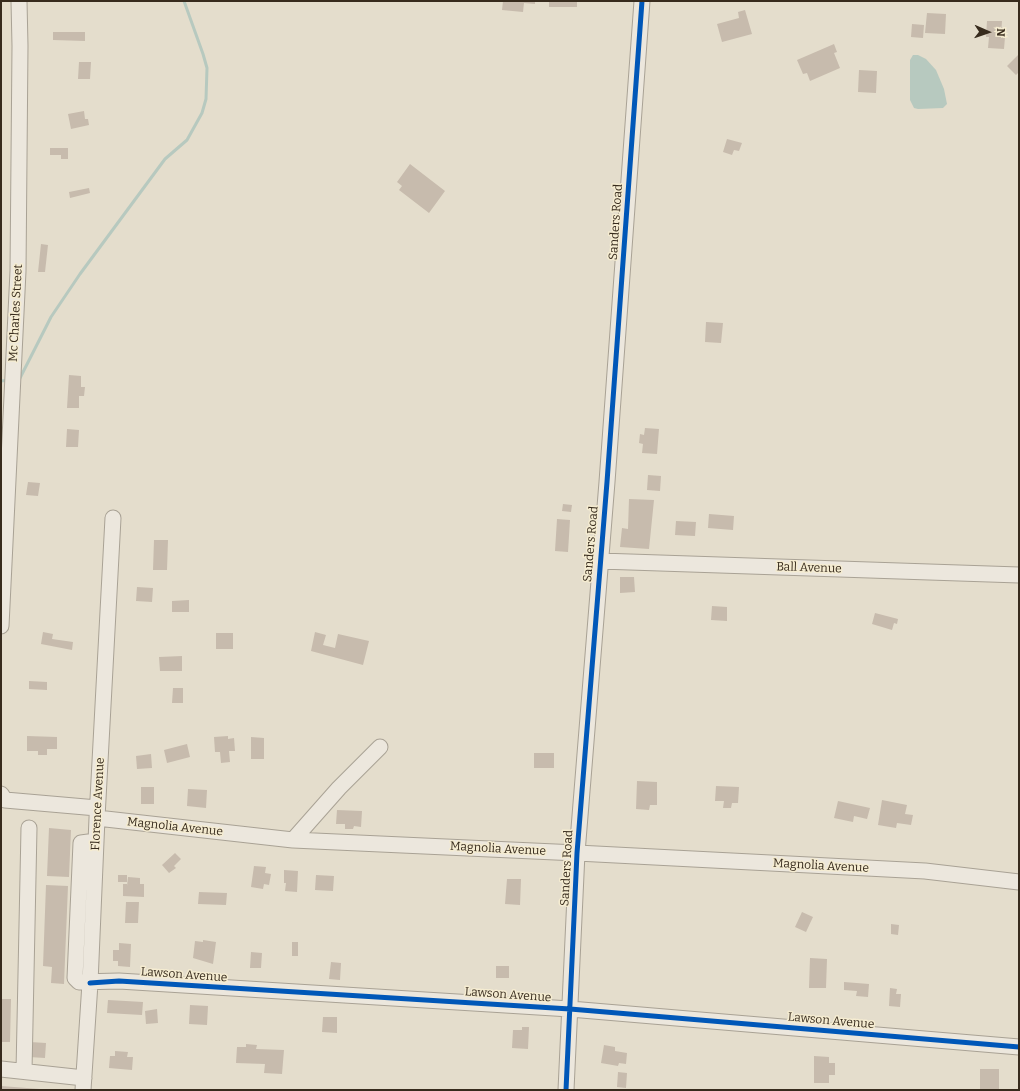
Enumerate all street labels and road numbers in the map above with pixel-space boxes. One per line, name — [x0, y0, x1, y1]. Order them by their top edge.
street label: Sanders Road — [606, 183, 626, 261]
street label: Mc Charles Street — [6, 264, 26, 362]
street label: Sanders Road — [581, 505, 601, 583]
street label: Ball Avenue — [776, 560, 842, 576]
street label: Florence Avenue — [88, 757, 108, 851]
street label: Magnolia Avenue — [126, 815, 224, 839]
street label: Sanders Road — [558, 830, 576, 906]
street label: Magnolia Avenue — [450, 839, 546, 859]
street label: Magnolia Avenue — [773, 856, 869, 876]
street label: Lawson Avenue — [140, 965, 228, 985]
street label: Lawson Avenue — [464, 985, 552, 1005]
street label: Lawson Avenue — [787, 1010, 875, 1032]

